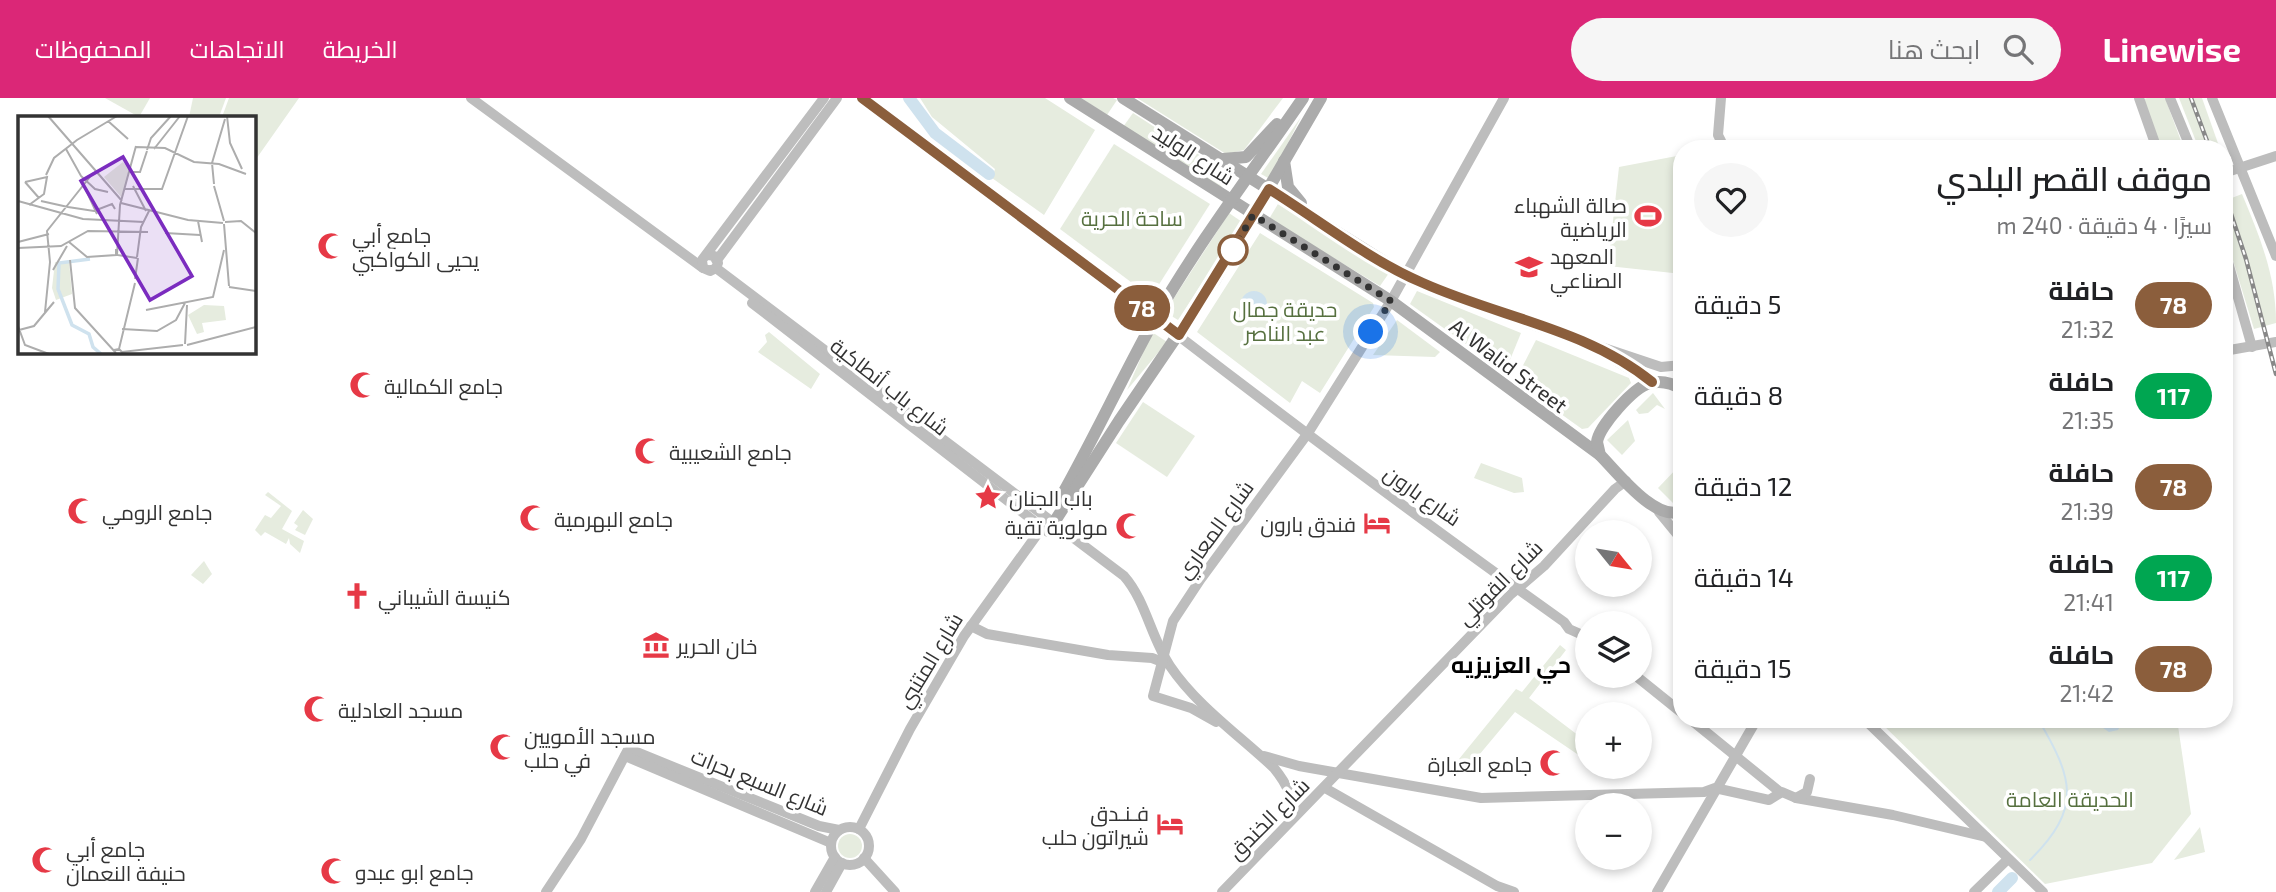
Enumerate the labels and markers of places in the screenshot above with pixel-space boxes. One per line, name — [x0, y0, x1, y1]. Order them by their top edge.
place label: صالة الشهباء الرياضية — [1514, 192, 1627, 242]
sports icon: صالة الشهباء الرياضية — [1633, 201, 1663, 231]
place label: جامع أبي يحيى الكواكبي — [352, 222, 480, 276]
mosque icon: جامع أبي يحيى الكواكبي — [316, 231, 346, 261]
unlabelled marker — [1218, 235, 1248, 265]
place label: المعهد الصناعي — [1550, 243, 1623, 297]
school or university icon: المعهد الصناعي — [1514, 252, 1544, 282]
mosque icon: جامع الكمالية — [348, 370, 378, 400]
place label: جامع الكمالية — [384, 373, 503, 401]
mosque icon: جامع الشعيبية — [633, 436, 663, 466]
place label: جامع الشعيبية — [669, 439, 792, 467]
place icon: باب الجنان — [973, 482, 1003, 512]
place label: باب الجنان — [1009, 485, 1093, 512]
mosque icon: جامع الرومي — [66, 496, 96, 526]
place label: جامع الرومي — [102, 499, 212, 529]
mosque icon: جامع البهرمية — [518, 503, 548, 533]
place label: جامع البهرمية — [554, 506, 673, 534]
hotel icon: فندق بارون — [1362, 508, 1392, 538]
mosque icon: مولوية تقية — [1114, 511, 1144, 541]
place label: فندق بارون — [1260, 511, 1356, 538]
place label: مولوية تقية — [1005, 514, 1108, 540]
church icon: كنيسة الشيباني — [342, 581, 372, 611]
place label: كنيسة الشيباني — [378, 584, 511, 614]
museum icon: خان الحرير — [641, 630, 671, 660]
place label: خان الحرير — [676, 633, 758, 660]
mosque icon: مسجد العادلية — [302, 694, 332, 724]
place label: مسجد العادلية — [338, 697, 463, 722]
place label: مسجد الأمويين في حلب — [524, 723, 655, 777]
mosque icon: مسجد الأمويين في حلب — [488, 732, 518, 762]
mosque icon: جامع العبارة — [1538, 748, 1568, 778]
place label: جامع العبارة — [1428, 751, 1532, 779]
place label: فـنـدق شيراتون حلب — [1042, 800, 1149, 851]
hotel icon: فـنـدق شيراتون حلب — [1155, 809, 1185, 839]
place label: جامع أبي حنيفة النعمان — [66, 836, 186, 887]
mosque icon: جامع أبي حنيفة النعمان — [30, 845, 60, 875]
mosque icon: جامع ابو عبدو — [319, 856, 349, 886]
place label: جامع ابو عبدو — [355, 859, 474, 887]

